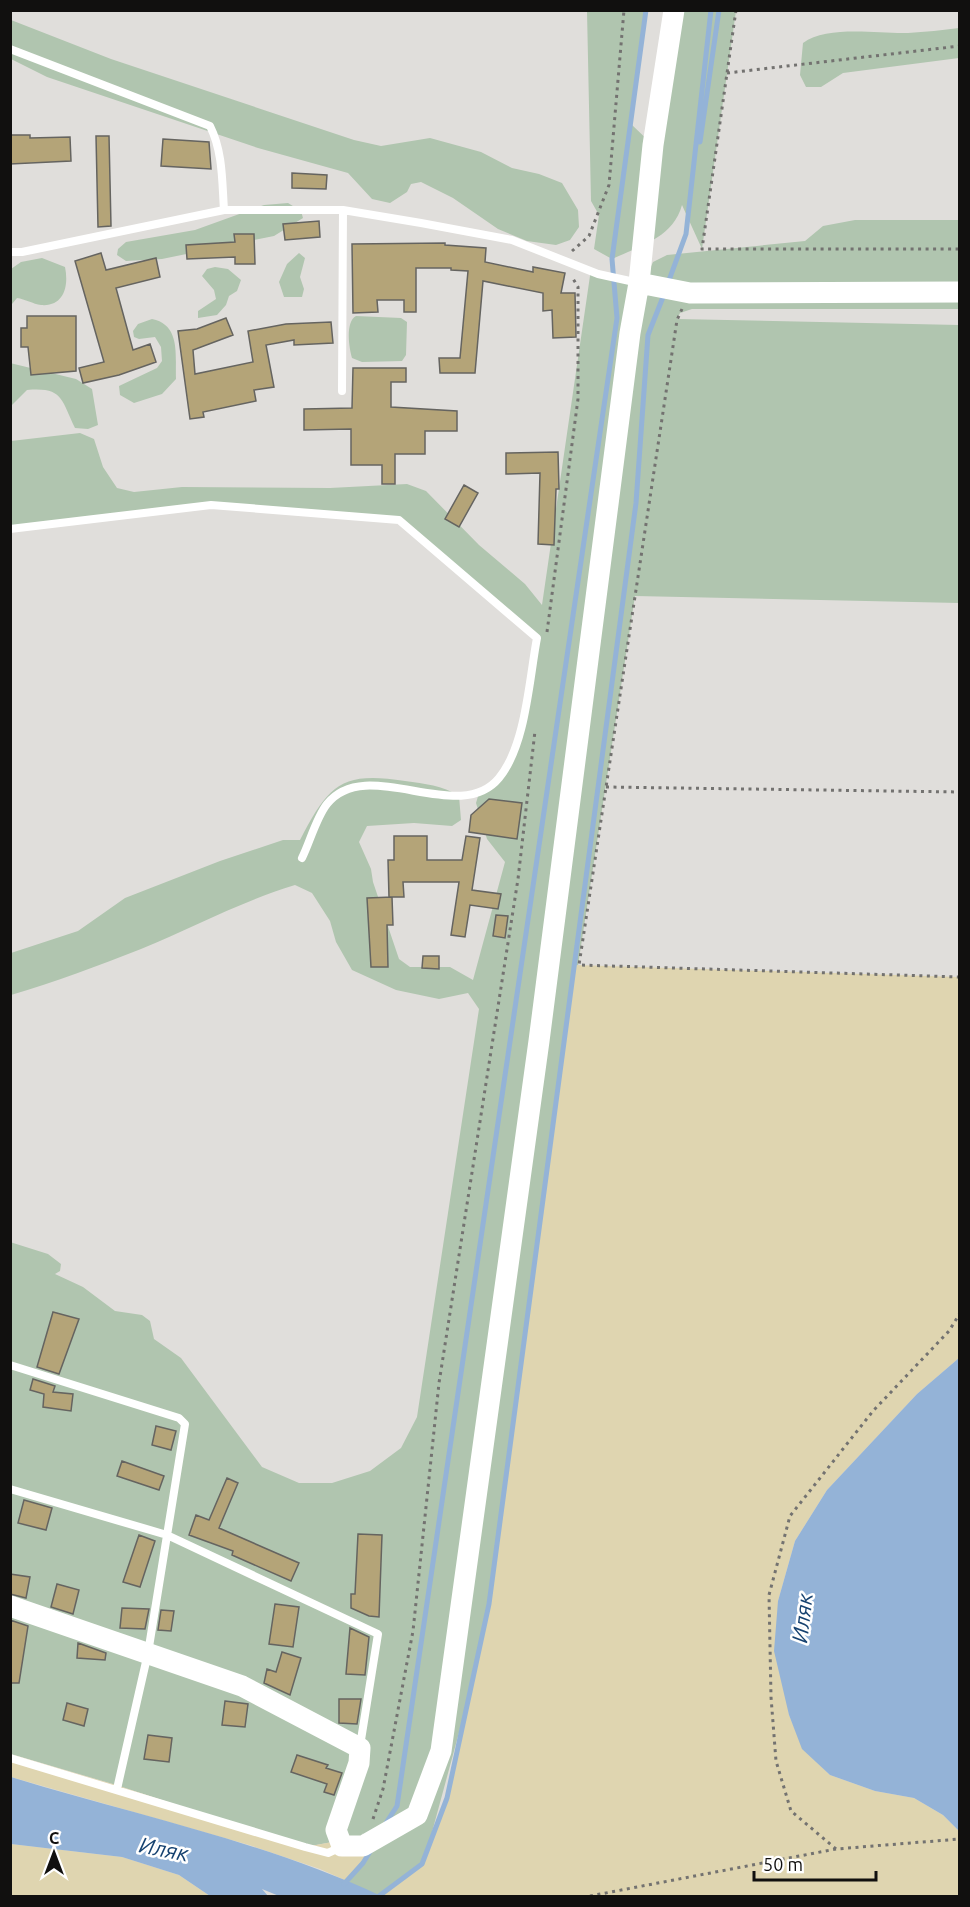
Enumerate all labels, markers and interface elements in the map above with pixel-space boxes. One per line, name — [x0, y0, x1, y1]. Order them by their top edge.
water label: Иляк — [786, 1591, 817, 1644]
north arrow — [24, 1823, 84, 1883]
text: С — [49, 1829, 59, 1847]
water label: Иляк — [137, 1831, 191, 1866]
scale bar — [754, 1844, 876, 1882]
text: 50 m — [763, 1854, 803, 1874]

